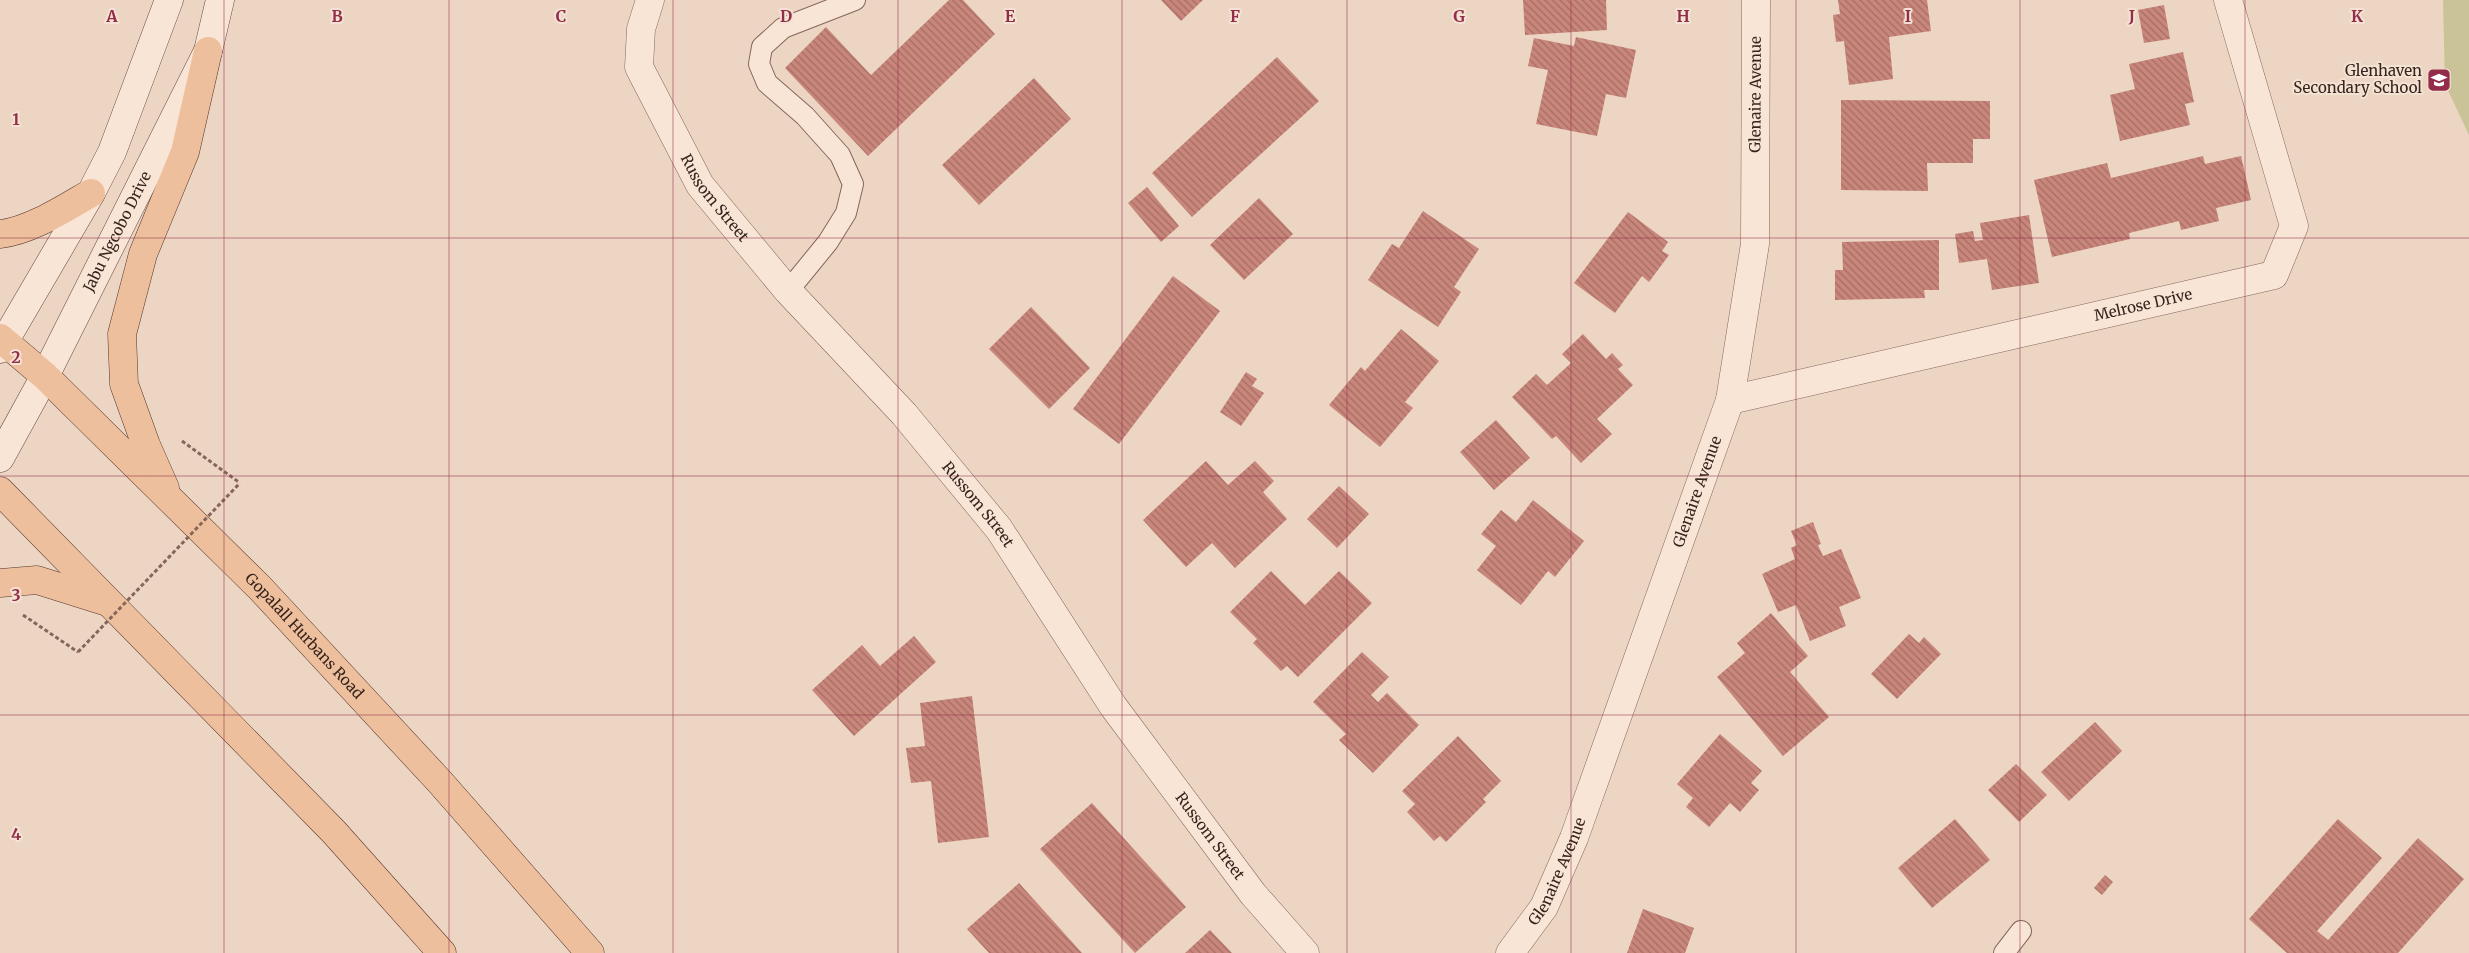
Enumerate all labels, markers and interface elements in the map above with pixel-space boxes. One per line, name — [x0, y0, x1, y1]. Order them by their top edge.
text: A — [105, 6, 118, 26]
text: B — [331, 6, 343, 26]
text: C — [556, 6, 566, 26]
text: D — [780, 6, 792, 26]
text: E — [1005, 6, 1016, 26]
text: F — [1230, 6, 1240, 26]
text: G — [1453, 6, 1465, 26]
text: H — [1676, 6, 1690, 26]
text: I — [1905, 6, 1911, 26]
text: J — [2128, 6, 2135, 26]
text: K — [2351, 6, 2363, 26]
street label: Glenaire Avenue — [1745, 36, 1765, 153]
place label: Glenhaven Secondary School — [2293, 61, 2422, 97]
school or university icon: Glenhaven Secondary School — [2426, 67, 2452, 93]
text: 1 — [12, 109, 20, 129]
street label: Russom Street — [677, 151, 753, 245]
street label: Jabu Ngcobo Drive — [78, 168, 155, 296]
street label: Melrose Drive — [2092, 284, 2194, 325]
text: 2 — [11, 347, 21, 367]
street label: Glenaire Avenue — [1668, 433, 1725, 550]
street label: Russom Street — [938, 457, 1018, 551]
street label: Gopalall Hurbans Road — [241, 569, 368, 702]
text: 3 — [11, 585, 21, 605]
street label: Russom Street — [1171, 788, 1249, 883]
street label: Glenaire Avenue — [1524, 815, 1590, 929]
text: 4 — [11, 824, 21, 844]

